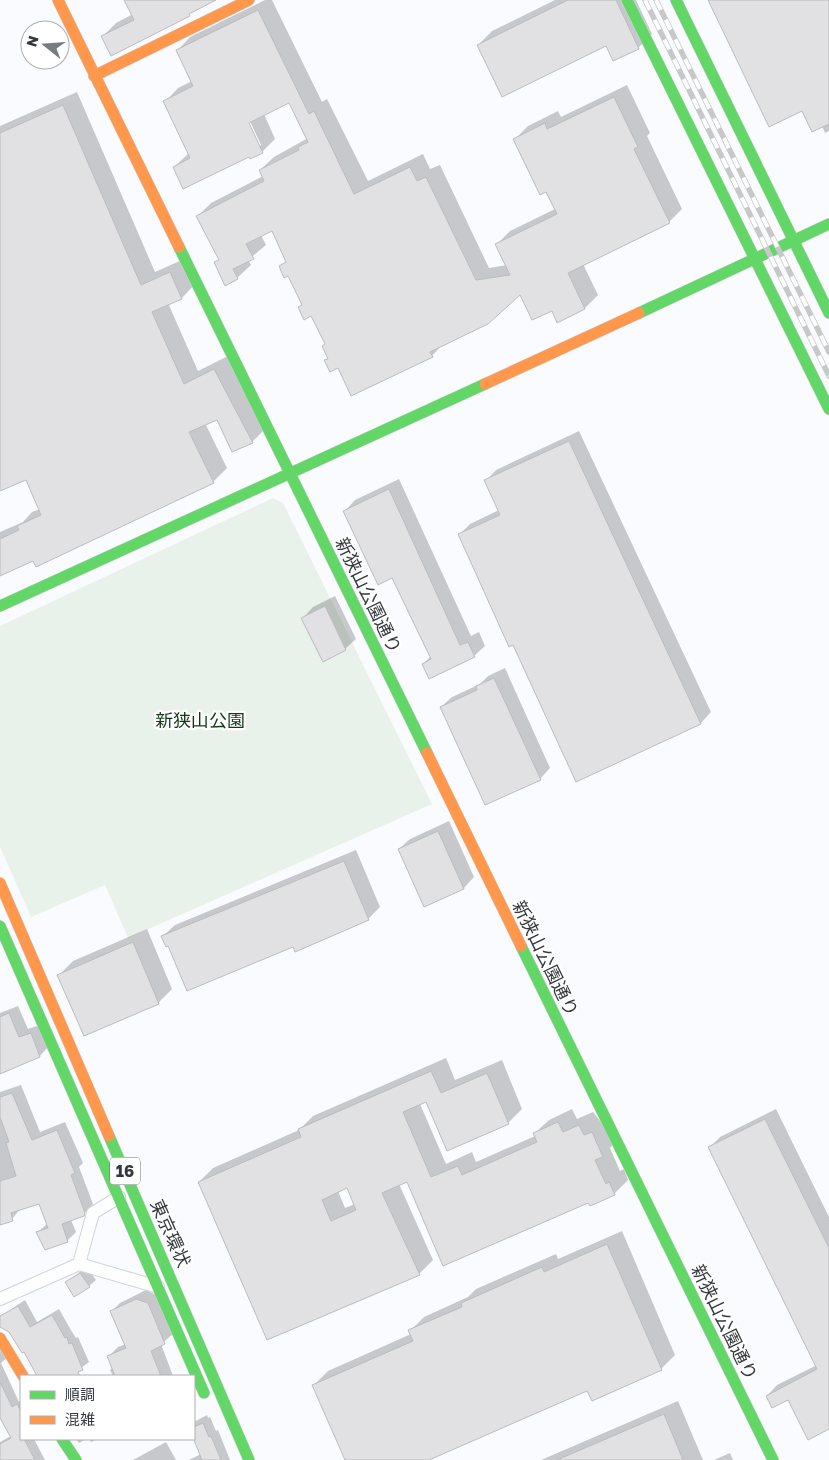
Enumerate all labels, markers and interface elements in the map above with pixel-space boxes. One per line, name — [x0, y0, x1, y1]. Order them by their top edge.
north arrow — [20, 20, 70, 70]
text: N — [22, 33, 42, 49]
street label: 新狭山公園通り — [331, 534, 407, 656]
park label: 新狭山公園 — [155, 709, 245, 731]
street label: 新狭山公園通り — [508, 897, 584, 1019]
road number: 16 — [110, 1158, 140, 1184]
street label: 東京環状 — [146, 1196, 196, 1270]
street label: 新狭山公園通り — [687, 1261, 763, 1383]
legend — [20, 1375, 195, 1440]
text: 順調 — [65, 1385, 95, 1403]
text: 混雑 — [65, 1410, 95, 1428]

